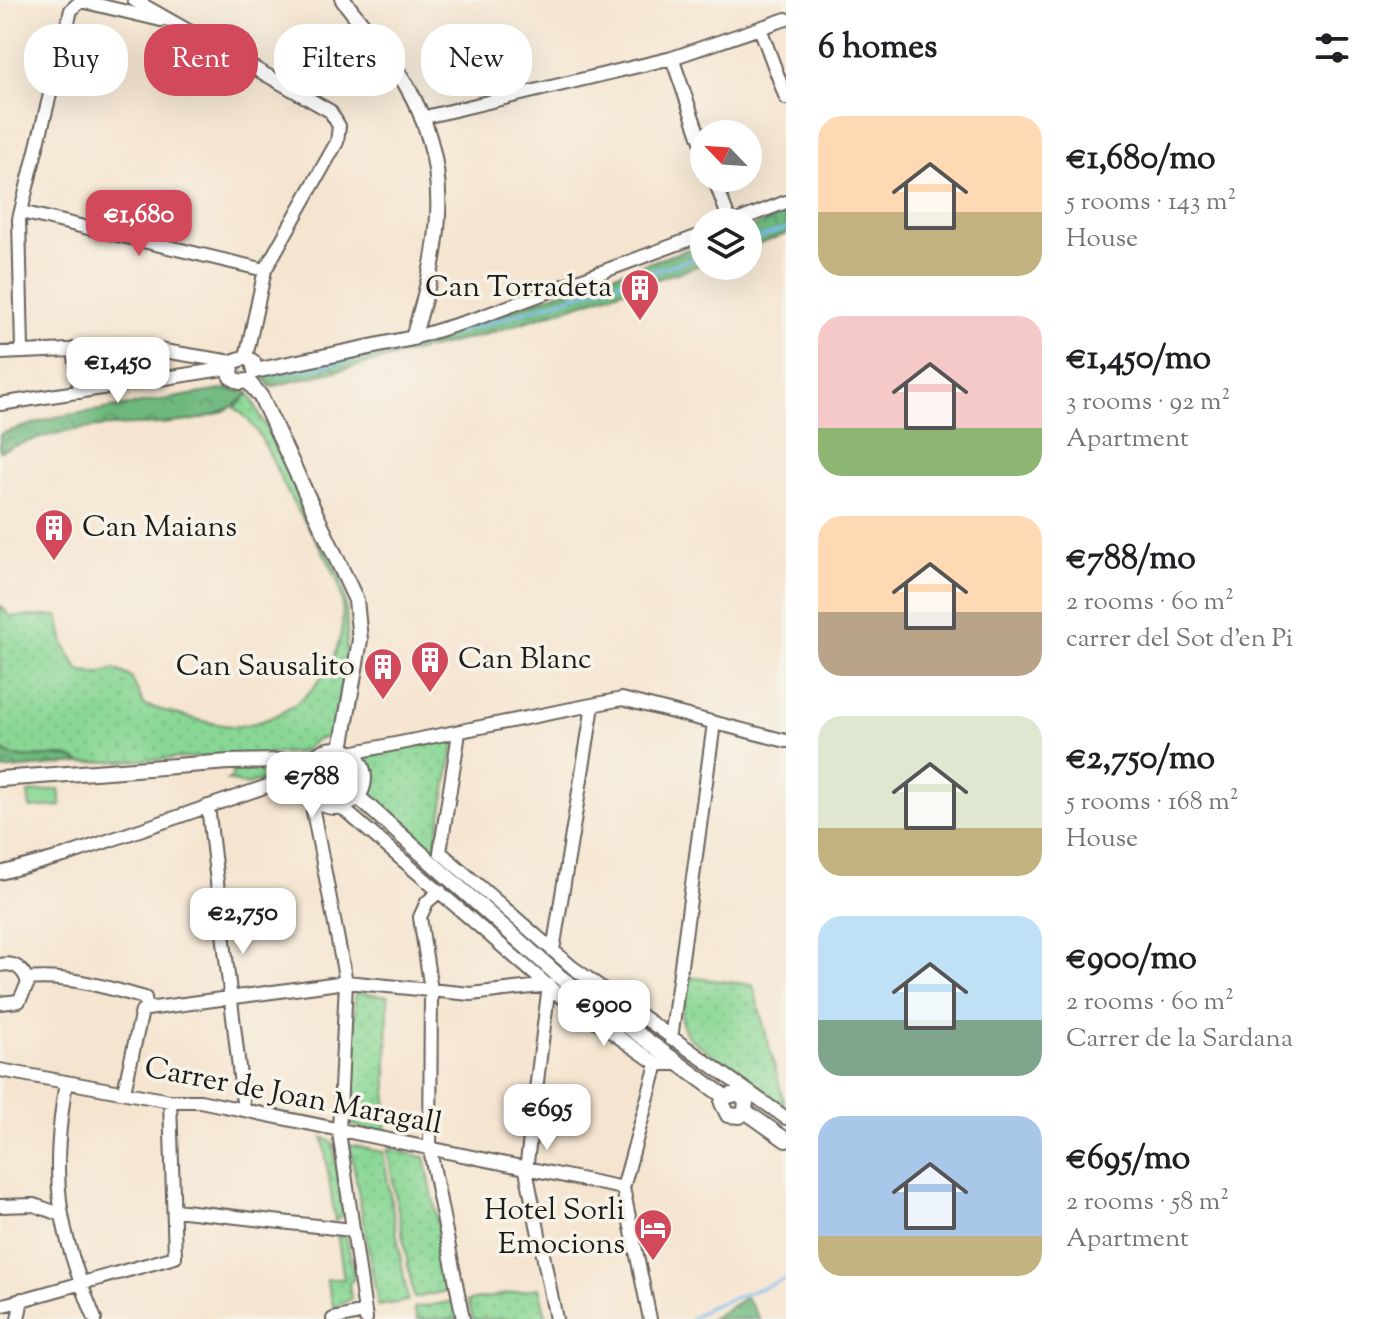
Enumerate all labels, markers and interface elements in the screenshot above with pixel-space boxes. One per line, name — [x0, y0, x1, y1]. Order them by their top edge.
chip: Buy — [24, 24, 128, 96]
chip: Rent — [144, 24, 258, 96]
chip: Filters — [274, 24, 405, 96]
chip: New — [421, 24, 532, 96]
text: 6 homes — [818, 24, 937, 73]
icon: filters — [1310, 26, 1354, 70]
north arrow — [690, 120, 762, 192]
map controls — [690, 120, 762, 280]
text: €1,680/mo — [1066, 135, 1216, 184]
icon: home — [882, 148, 978, 244]
text: 5 rooms · 143 m² — [1066, 184, 1236, 221]
pin: €1,680 — [74, 190, 204, 258]
text: €1,680 — [104, 197, 174, 234]
button: layers — [690, 208, 762, 280]
text: House — [1066, 221, 1138, 258]
place label: Can Torradeta — [425, 267, 612, 310]
building icon: Can Torradeta — [619, 267, 661, 322]
text: €1,450/mo — [1066, 335, 1211, 384]
pin: €1,450 — [53, 337, 183, 405]
text: €1,450 — [84, 344, 152, 381]
icon: home — [882, 348, 978, 444]
text: 3 rooms · 92 m² — [1066, 384, 1230, 421]
text: Apartment — [1066, 421, 1189, 458]
building icon: Can Maians — [33, 507, 75, 562]
place label: Can Maians — [82, 507, 237, 550]
text: €788/mo — [1066, 535, 1196, 584]
icon: home — [882, 548, 978, 644]
text: 2 rooms · 60 m² — [1066, 584, 1234, 621]
text: carrer del Sot d'en Pi — [1066, 621, 1293, 658]
building icon: Can Blanc — [409, 639, 451, 694]
place label: Can Blanc — [458, 639, 592, 682]
place label: Can Sausalito — [176, 646, 355, 689]
building icon: Can Sausalito — [362, 646, 404, 701]
text: €2,750/mo — [1066, 735, 1215, 784]
icon: home — [882, 748, 978, 844]
pin: €788 — [265, 752, 359, 820]
text: €788 — [285, 759, 340, 796]
text: 5 rooms · 168 m² — [1066, 784, 1239, 821]
text: House — [1066, 821, 1138, 858]
pin: €2,750 — [178, 888, 308, 956]
text: €2,750 — [208, 895, 278, 932]
text: €900/mo — [1066, 935, 1197, 984]
icon: home — [882, 948, 978, 1044]
pin: €900 — [557, 980, 651, 1048]
text: 2 rooms · 60 m² — [1066, 984, 1234, 1021]
text: €900 — [576, 987, 632, 1024]
text: Carrer de la Sardana — [1066, 1021, 1293, 1058]
street label: Carrer de Joan Maragall — [141, 1047, 445, 1147]
pin: €695 — [500, 1084, 594, 1152]
text: €695 — [522, 1091, 572, 1128]
text: €695/mo — [1066, 1135, 1190, 1184]
icon: home — [882, 1148, 978, 1244]
text: 2 rooms · 58 m² — [1066, 1184, 1229, 1221]
place label: Hotel Sorli Emocions — [484, 1190, 625, 1267]
hotel icon: Hotel Sorli Emocions — [632, 1207, 674, 1262]
text: Apartment — [1066, 1221, 1189, 1258]

